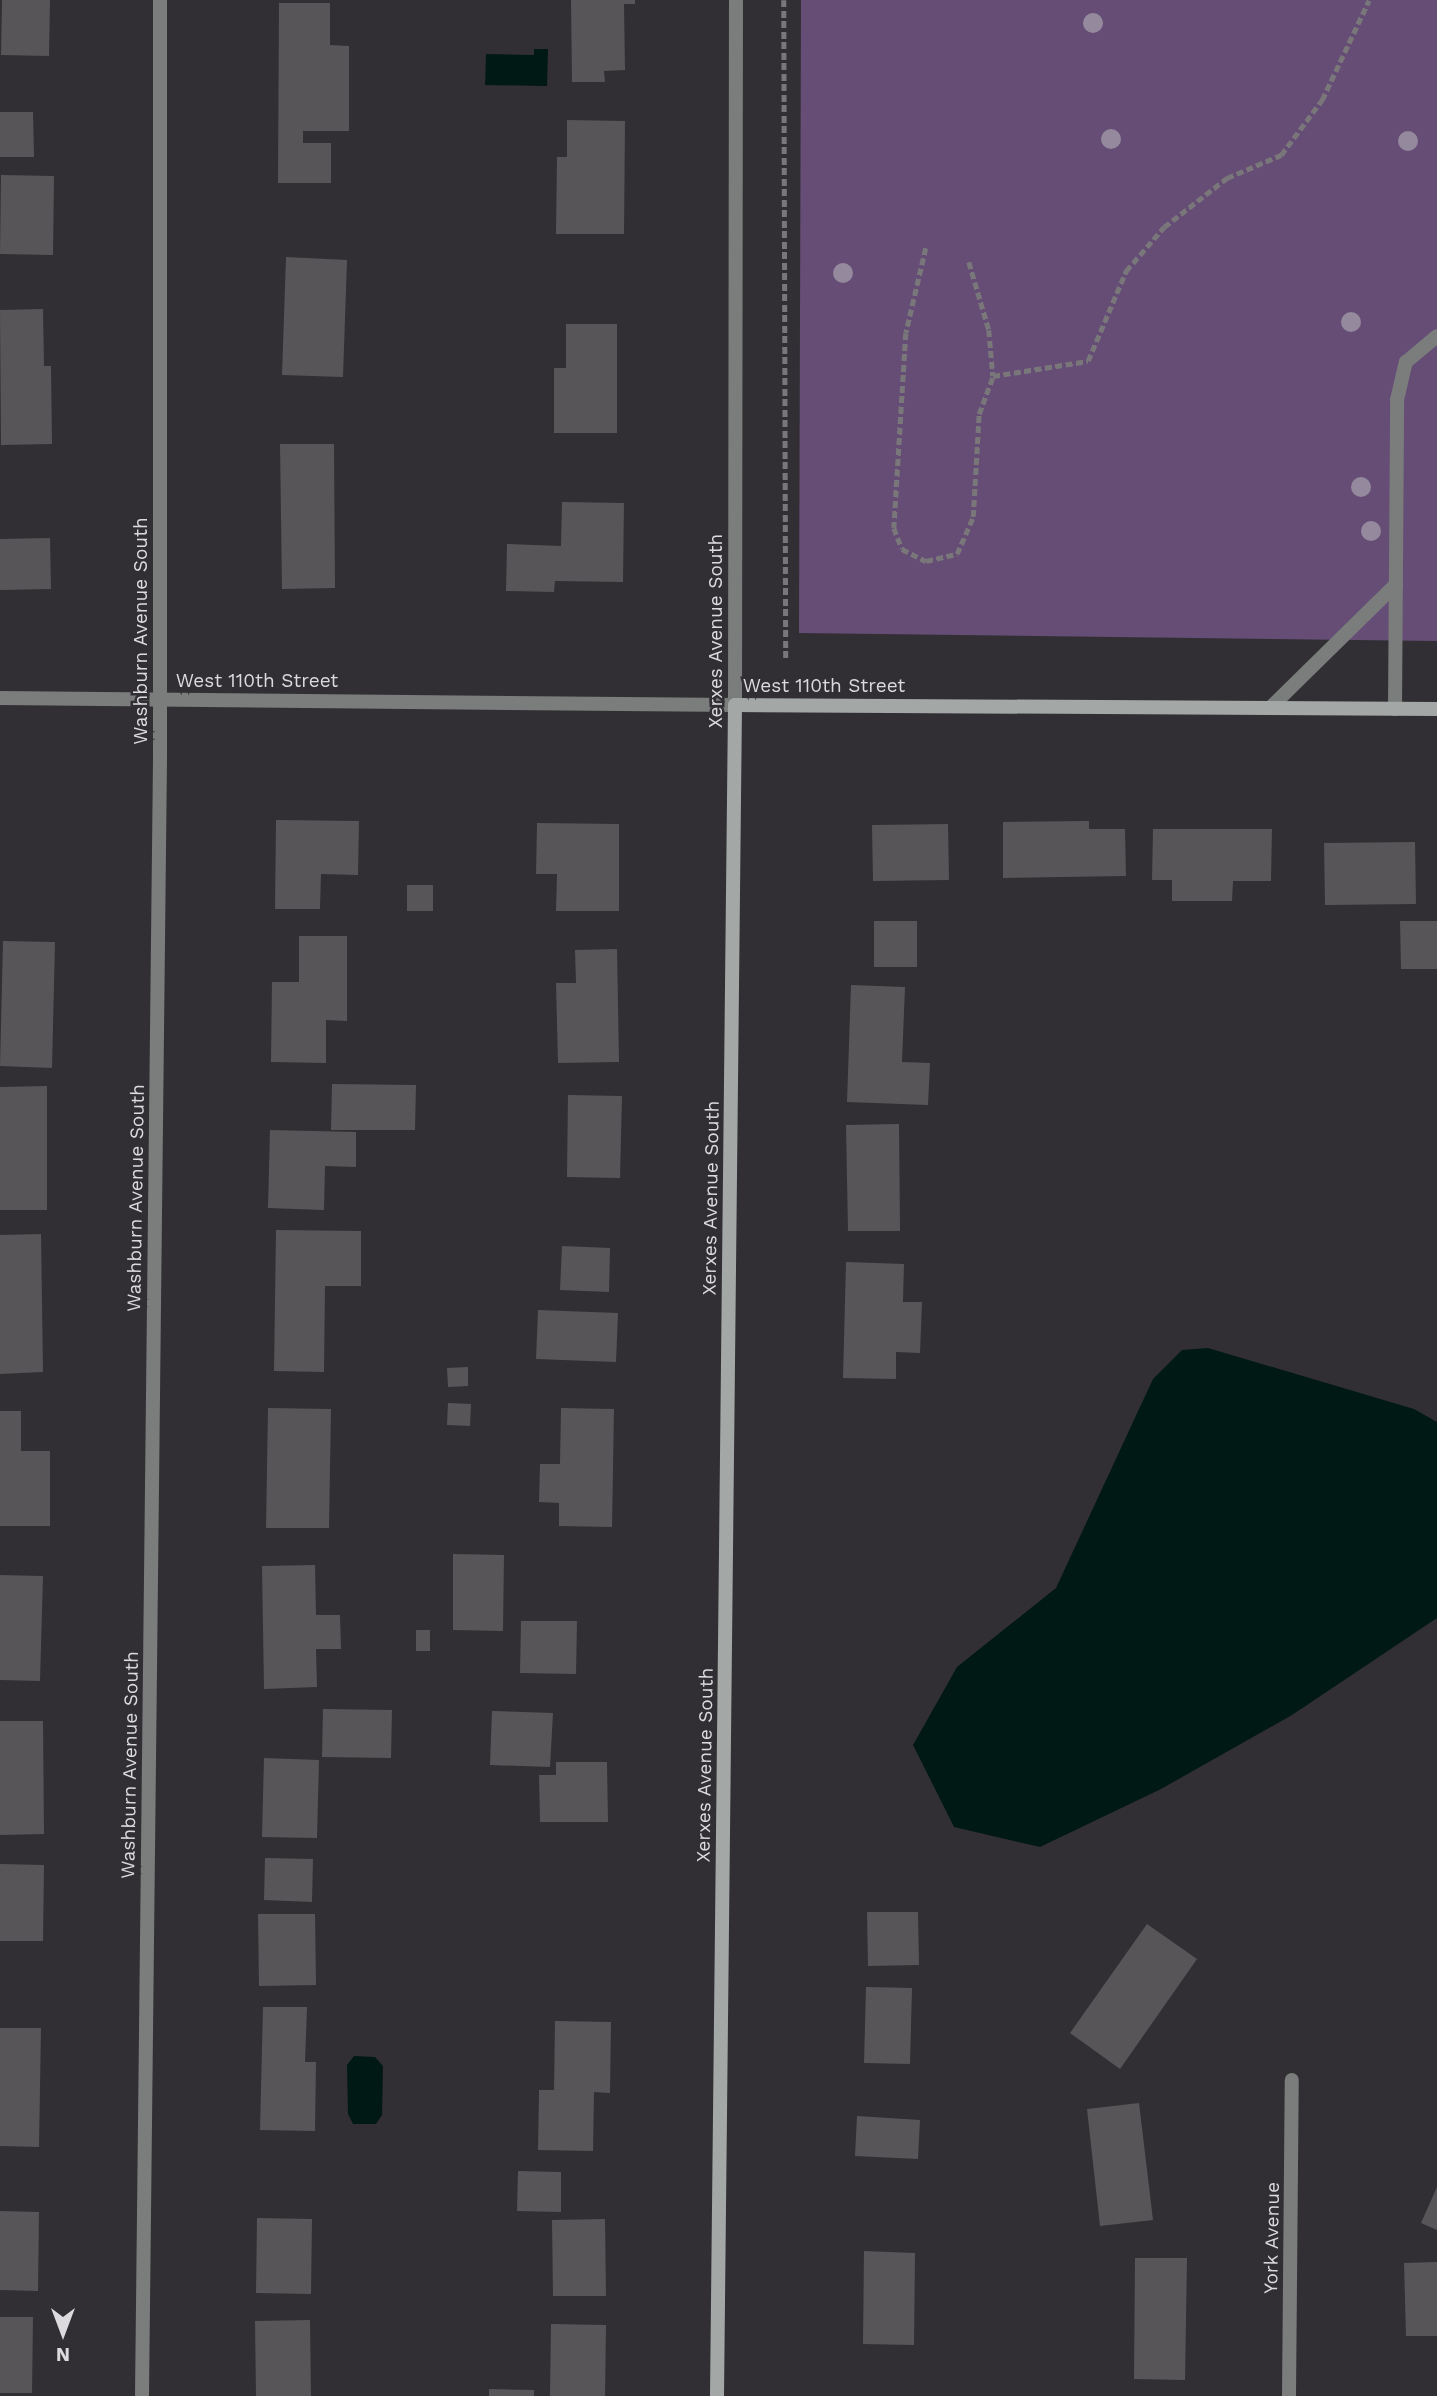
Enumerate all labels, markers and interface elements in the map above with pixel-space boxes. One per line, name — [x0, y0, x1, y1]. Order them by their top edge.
street label: Washburn Avenue South — [130, 517, 152, 745]
street label: Xerxes Avenue South — [705, 533, 727, 729]
street label: West 110th Street — [175, 670, 339, 692]
street label: West 110th Street — [742, 675, 906, 697]
street label: Washburn Avenue South — [123, 1084, 149, 1312]
street label: Xerxes Avenue South — [698, 1100, 724, 1296]
street label: Washburn Avenue South — [117, 1651, 143, 1879]
street label: Xerxes Avenue South — [692, 1667, 718, 1863]
street label: York Avenue — [1260, 2181, 1284, 2295]
north arrow — [28, 2298, 98, 2368]
text: N — [56, 2343, 70, 2366]

